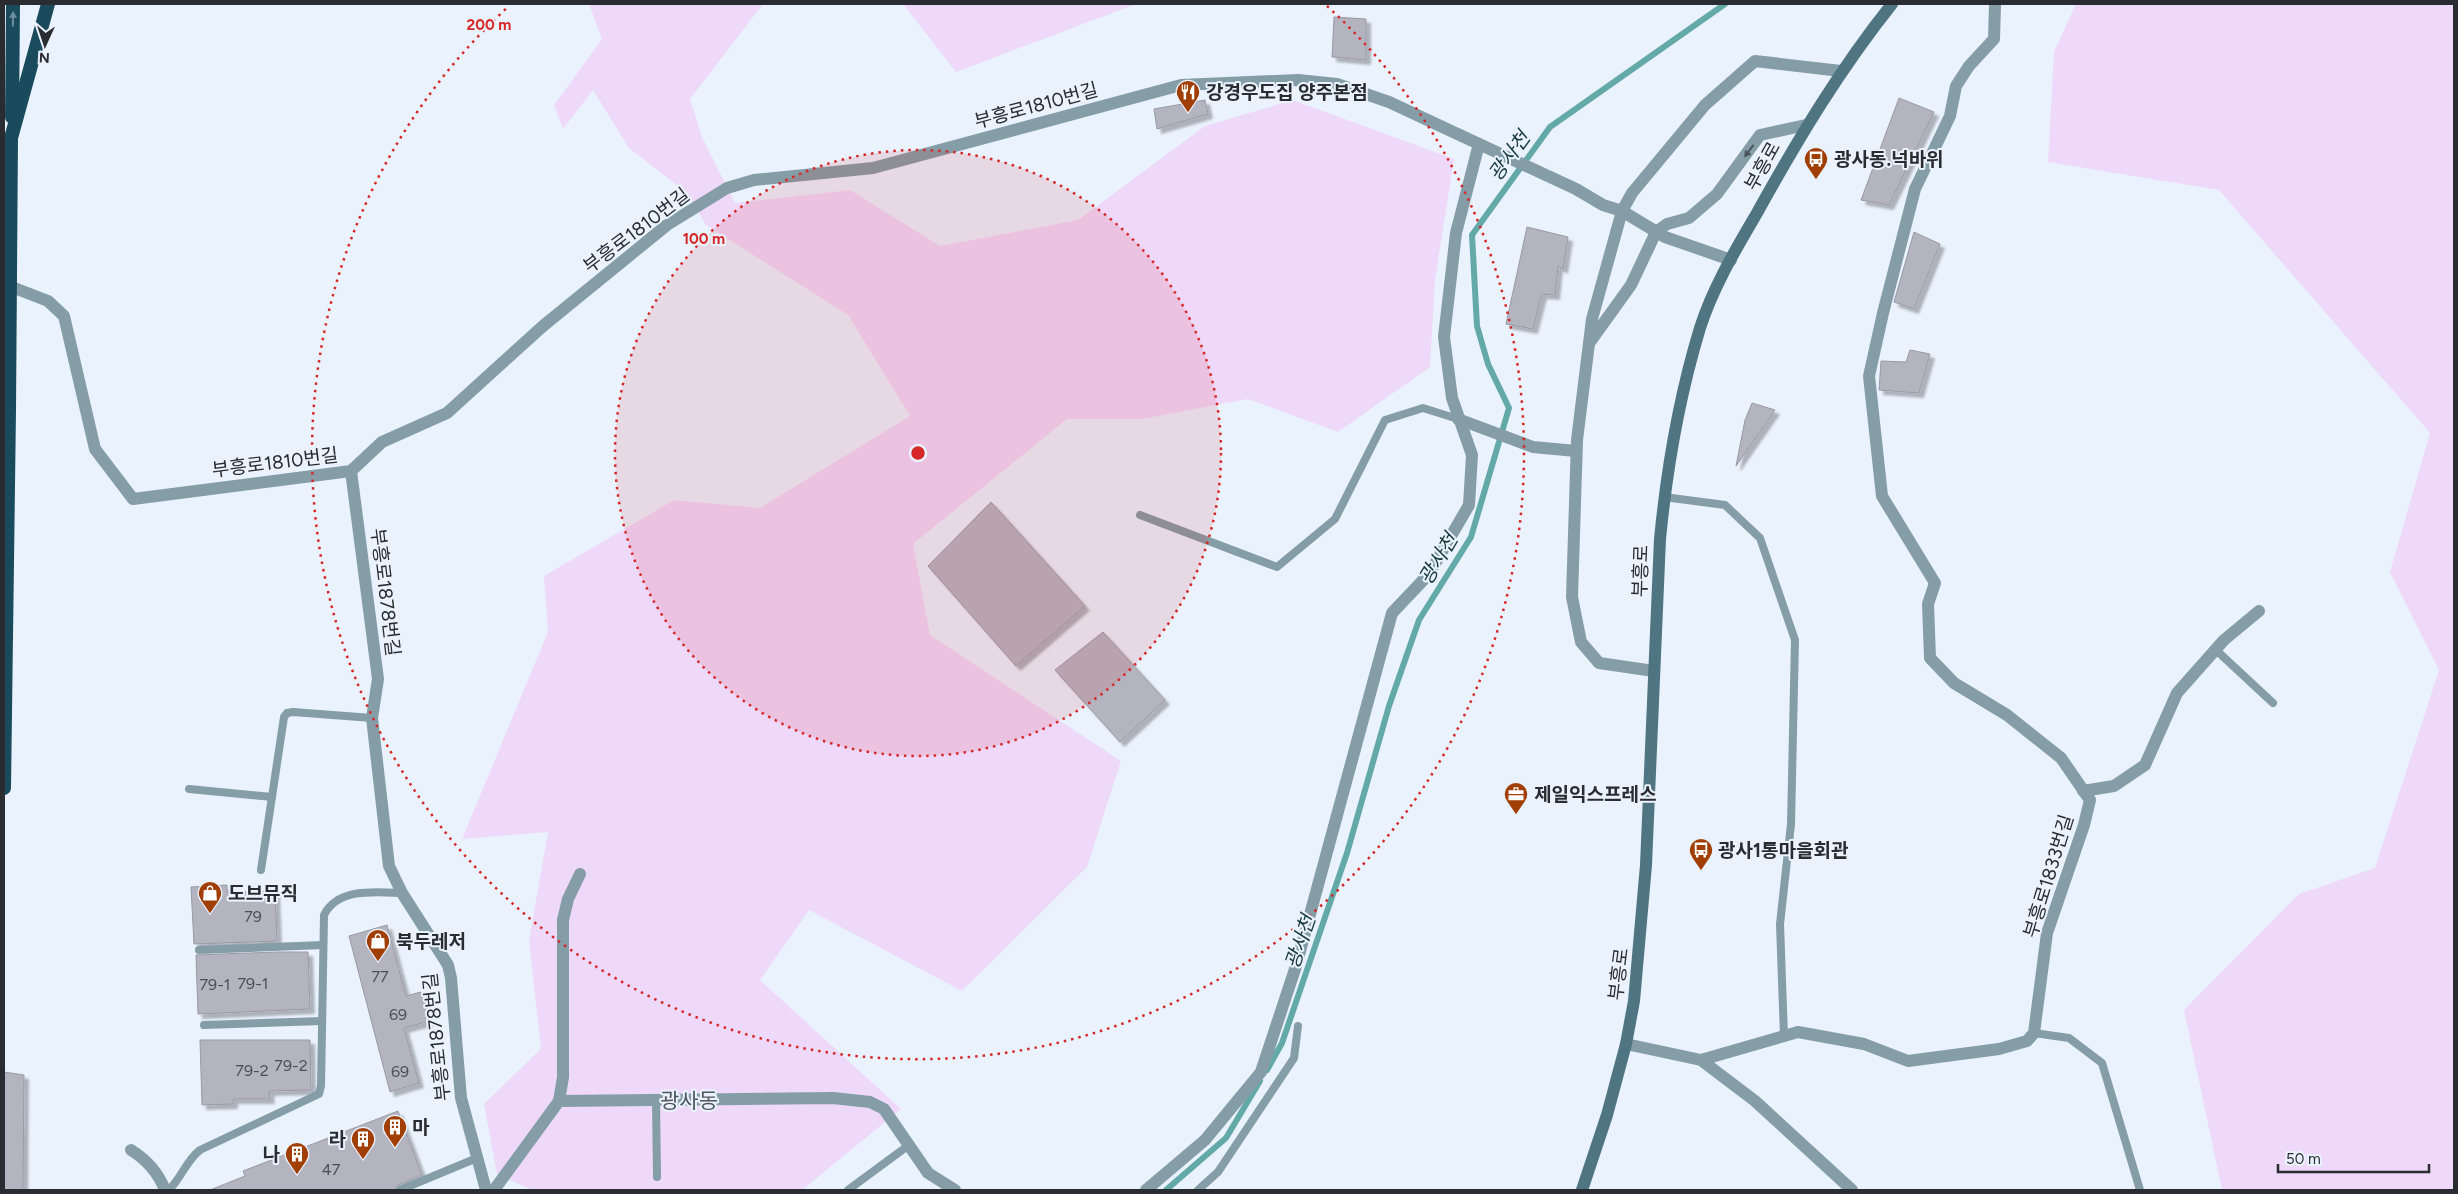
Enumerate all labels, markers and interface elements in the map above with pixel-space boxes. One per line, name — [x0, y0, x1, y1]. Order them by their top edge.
one-way arrow — [9, 11, 17, 27]
text: 200 m — [467, 16, 511, 34]
north arrow — [20, 20, 70, 70]
text: N — [38, 49, 50, 66]
street label: 부흥로1810번길 — [972, 78, 1100, 133]
restaurant icon: 강경우도집 양주본점 — [1175, 79, 1201, 113]
place label: 강경우도집 양주본점 — [1206, 81, 1368, 104]
water label: 광사천 — [1483, 125, 1536, 185]
street label: 부흥로 — [1740, 138, 1785, 195]
one-way arrow — [1744, 144, 1754, 158]
bus stop icon: 광사동.넉바위 — [1803, 146, 1829, 180]
place label: 광사동.넉바위 — [1834, 148, 1944, 171]
street label: 부흥로1810번길 — [579, 183, 694, 278]
text: 100 m — [683, 230, 725, 248]
street label: 부흥로1810번길 — [211, 443, 339, 482]
centre of rings — [909, 444, 927, 462]
street label: 부흥로1878번길 — [366, 527, 405, 657]
water label: 광사천 — [1413, 527, 1464, 589]
street label: 부흥로 — [1628, 544, 1653, 598]
office icon: 제일익스프레스 — [1503, 781, 1529, 815]
place label: 제일익스프레스 — [1534, 783, 1656, 806]
street label: 부흥로1833번길 — [2019, 812, 2078, 941]
bus stop icon: 광사1통마을회관 — [1688, 837, 1714, 871]
place label: 광사1통마을회관 — [1718, 839, 1849, 862]
shop icon: 도브뮤직 — [197, 880, 223, 914]
place label: 도브뮤직 — [228, 882, 298, 905]
house number: 79 — [244, 907, 262, 926]
water label: 광사천 — [1280, 910, 1321, 972]
shop icon: 북두레저 — [365, 928, 391, 962]
place label: 북두레저 — [396, 930, 466, 953]
street label: 부흥로 — [1604, 947, 1633, 1001]
house number: 77 — [371, 967, 389, 986]
street label: 부흥로1878번길 — [418, 972, 455, 1102]
house number: 79-1 — [238, 974, 268, 993]
house number: 79-1 — [200, 975, 230, 994]
house number: 69 — [389, 1005, 407, 1024]
house number: 79-2 — [274, 1056, 308, 1075]
house number: 79-2 — [235, 1061, 269, 1080]
house number: 69 — [391, 1062, 409, 1081]
district label: 광사동 — [660, 1088, 718, 1113]
building icon: 마 — [382, 1114, 408, 1148]
place label: 마 — [412, 1116, 430, 1139]
building icon: 라 — [350, 1126, 376, 1160]
place label: 라 — [329, 1128, 347, 1151]
building icon: 나 — [284, 1141, 310, 1175]
scale bar — [2278, 1142, 2429, 1174]
place label: 나 — [263, 1143, 281, 1166]
text: 50 m — [2286, 1150, 2321, 1168]
house number: 47 — [322, 1160, 341, 1179]

